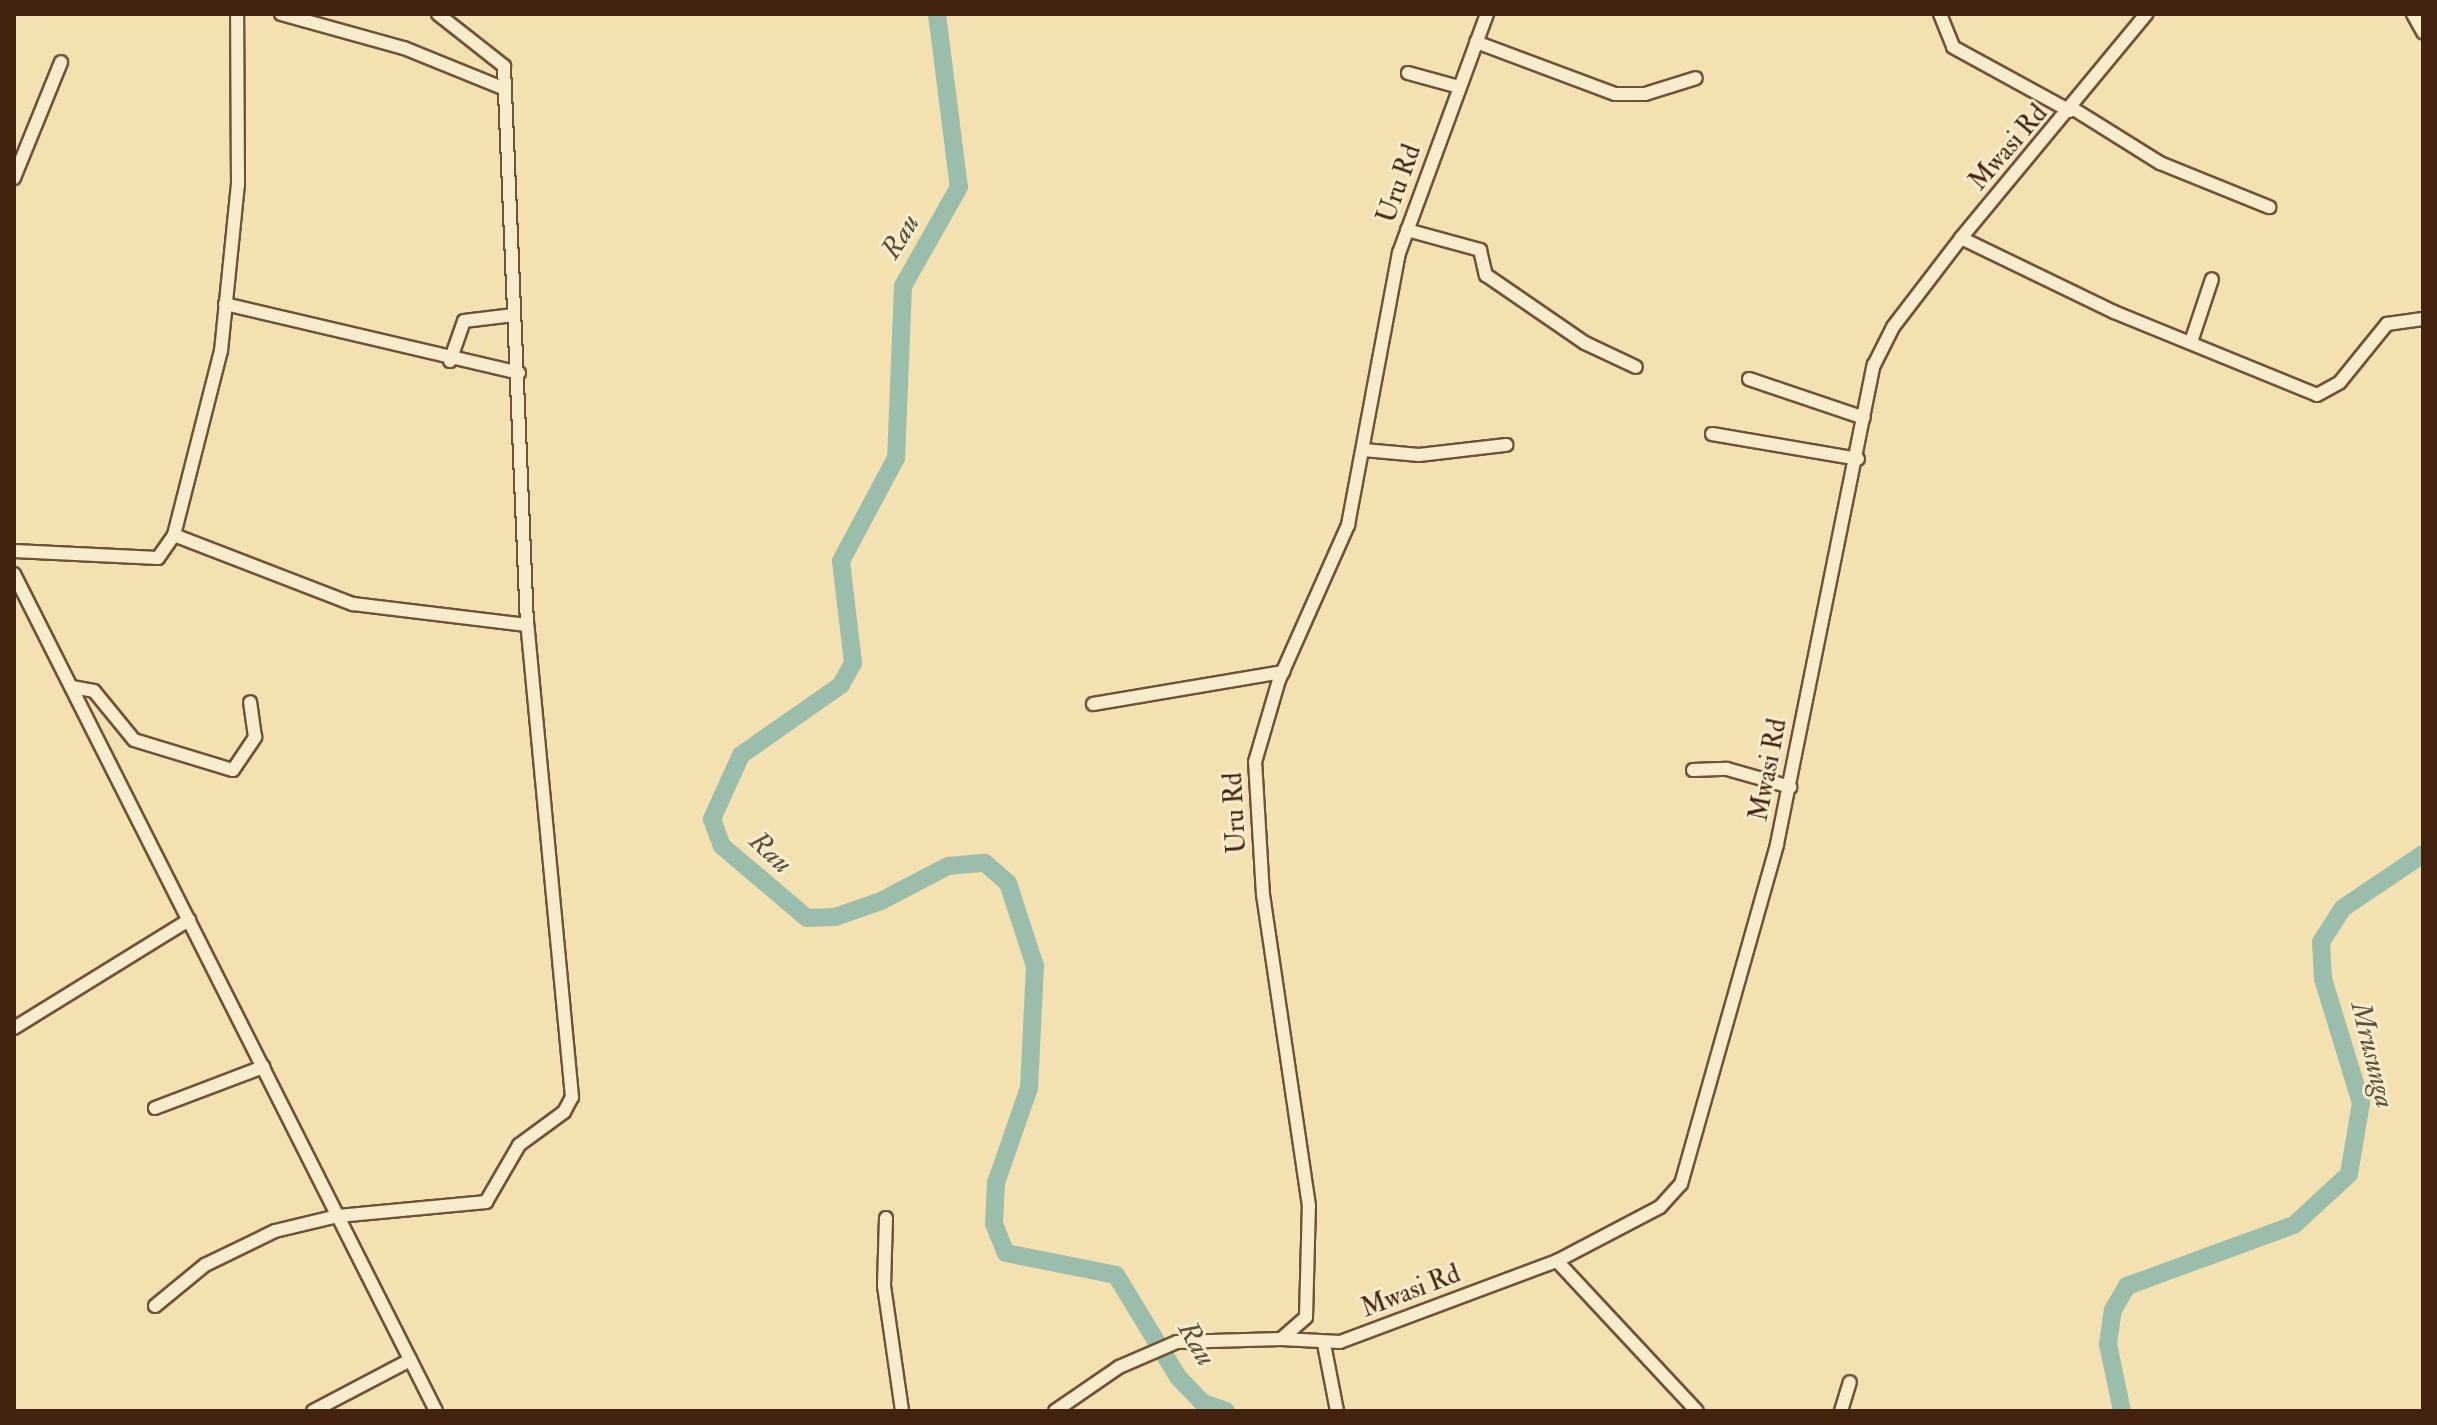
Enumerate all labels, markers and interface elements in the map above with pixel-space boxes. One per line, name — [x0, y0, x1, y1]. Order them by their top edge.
street label: Mwasi Rd — [1963, 99, 2055, 197]
street label: Uru Rd — [1371, 141, 1429, 227]
water label: Rau — [875, 209, 927, 265]
street label: Mwasi Rd — [1744, 716, 1794, 824]
street label: Uru Rd — [1218, 772, 1254, 854]
water label: Rau — [742, 825, 798, 881]
water label: Mrusunga — [2343, 999, 2401, 1111]
street label: Mwasi Rd — [1357, 1259, 1465, 1325]
water label: Rau — [1170, 1316, 1222, 1372]

